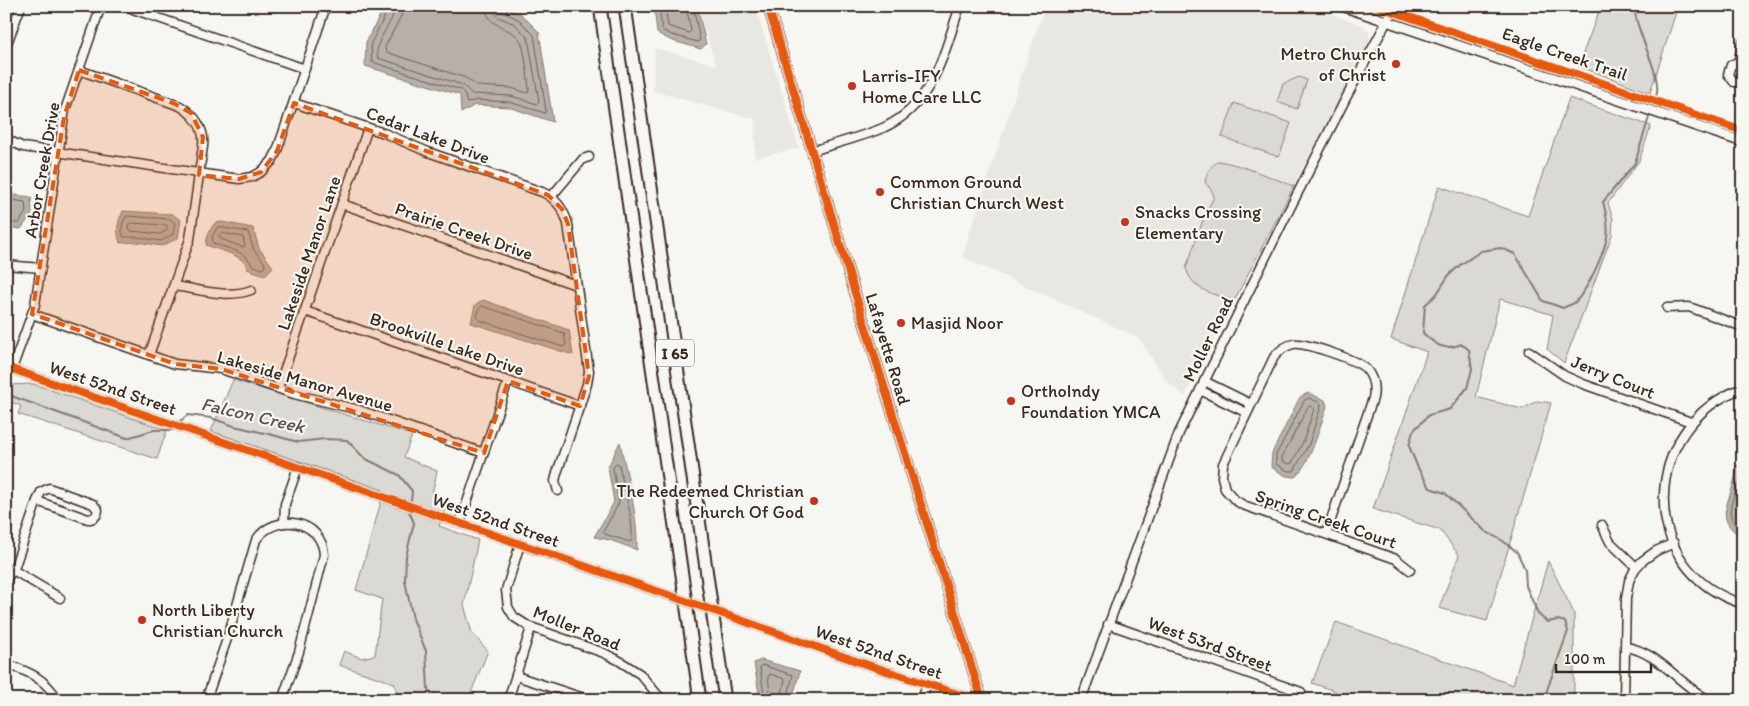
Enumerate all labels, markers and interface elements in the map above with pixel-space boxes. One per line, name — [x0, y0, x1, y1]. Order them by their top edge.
street label: Eagle Creek Trail — [1499, 22, 1631, 86]
place label: Metro Church of Christ — [1280, 43, 1386, 86]
marker: Metro Church of Christ — [1390, 58, 1402, 70]
place label: Larris-IFY Home Care LLC — [862, 65, 982, 108]
marker: Larris-IFY Home Care LLC — [846, 80, 858, 92]
street label: Arbor Creek Drive — [19, 100, 65, 240]
street label: Cedar Lake Drive — [363, 101, 493, 169]
place label: Common Ground Christian Church West — [890, 171, 1064, 214]
street label: Lakeside Manor Lane — [272, 173, 346, 333]
marker: Common Ground Christian Church West — [874, 186, 886, 198]
street label: Prairie Creek Drive — [392, 197, 536, 265]
place label: Snacks Crossing Elementary — [1135, 201, 1262, 244]
marker: Snacks Crossing Elementary — [1119, 216, 1131, 228]
street label: Lafayette Road — [861, 290, 915, 408]
street label: Moller Road — [1178, 292, 1238, 385]
street label: Brookville Lake Drive — [367, 307, 527, 381]
place label: Masjid Noor — [911, 312, 1004, 334]
marker: Masjid Noor — [895, 317, 907, 329]
road number: I 65 — [656, 339, 694, 366]
street label: Lakeside Manor Avenue — [215, 345, 395, 417]
street label: Jerry Court — [1568, 350, 1658, 404]
street label: West 52nd Street — [46, 356, 180, 420]
place label: OrthoIndy Foundation YMCA — [1021, 380, 1161, 423]
water label: Falcon Creek — [199, 392, 308, 438]
marker: OrthoIndy Foundation YMCA — [1005, 395, 1017, 407]
place label: The Redeemed Christian Church Of God — [616, 480, 804, 523]
street label: Spring Creek Court — [1252, 485, 1400, 554]
street label: West 52nd Street — [429, 488, 563, 552]
marker: The Redeemed Christian Church Of God — [808, 495, 820, 507]
place label: North Liberty Christian Church — [152, 599, 284, 642]
street label: Moller Road — [530, 600, 624, 656]
street label: West 53rd Street — [1145, 611, 1275, 677]
marker: North Liberty Christian Church — [136, 614, 148, 626]
street label: West 52nd Street — [812, 620, 946, 684]
scale bar — [1556, 641, 1652, 673]
text: 100 m — [1564, 650, 1606, 668]

